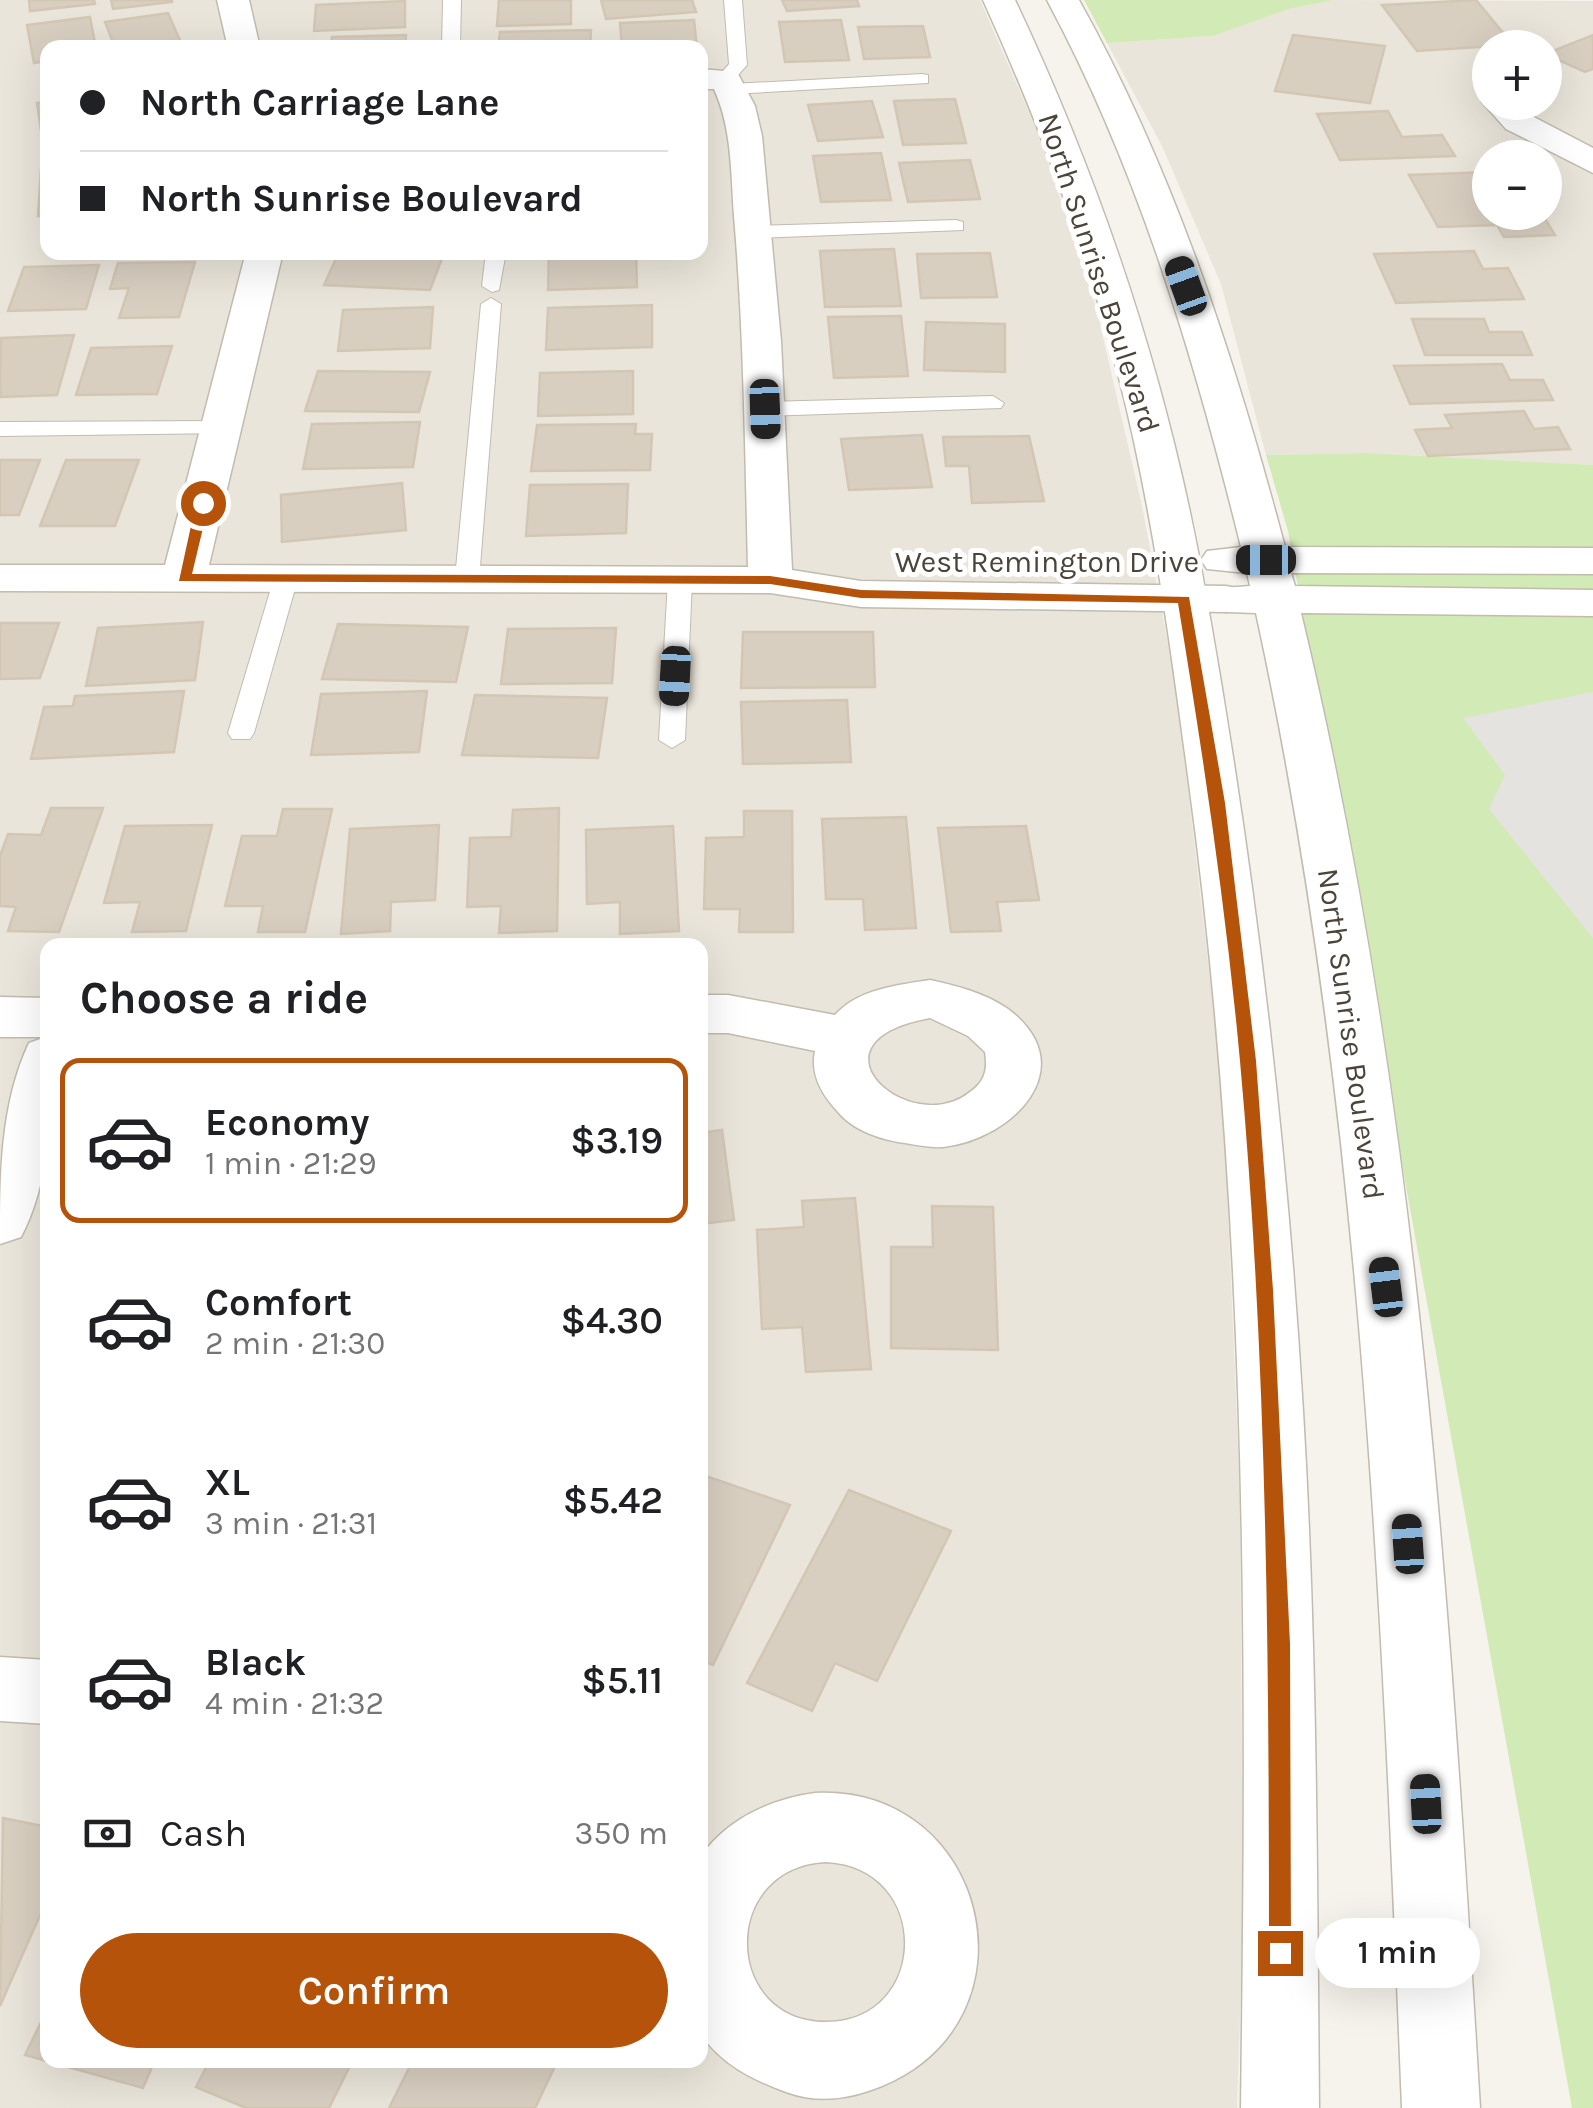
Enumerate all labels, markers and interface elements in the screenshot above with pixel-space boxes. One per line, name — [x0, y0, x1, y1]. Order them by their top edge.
map controls — [1472, 30, 1562, 230]
button: + — [1472, 30, 1562, 120]
text: North Carriage Lane — [140, 80, 499, 125]
street label: North Sunrise Boulevard — [1030, 109, 1168, 437]
button: − — [1472, 140, 1562, 230]
text: North Sunrise Boulevard — [140, 176, 583, 221]
car — [1162, 253, 1210, 319]
car — [749, 378, 781, 440]
route start — [181, 481, 226, 526]
street label: West Remington Drive — [895, 544, 1199, 580]
car — [1236, 545, 1296, 575]
car — [658, 645, 692, 707]
street label: North Sunrise Boulevard — [1310, 866, 1392, 1202]
text: Choose a ride — [80, 972, 368, 1024]
icon: car — [85, 1096, 175, 1186]
text: Economy — [205, 1100, 369, 1145]
text: $3.19 — [570, 1118, 663, 1163]
text: 1 min · 21:29 — [205, 1145, 376, 1182]
car — [1367, 1255, 1405, 1319]
icon: car — [85, 1276, 175, 1366]
text: Comfort — [205, 1280, 352, 1325]
text: $4.30 — [560, 1298, 663, 1343]
text: 2 min · 21:30 — [205, 1325, 385, 1362]
icon: car — [85, 1456, 175, 1546]
text: XL — [205, 1460, 250, 1505]
text: $5.42 — [563, 1478, 663, 1523]
text: 3 min · 21:31 — [205, 1505, 377, 1542]
car — [1391, 1513, 1425, 1575]
icon: car — [85, 1636, 175, 1726]
text: Black — [205, 1640, 306, 1685]
text: $5.11 — [581, 1658, 663, 1703]
text: 4 min · 21:32 — [205, 1685, 384, 1722]
car — [1409, 1773, 1443, 1835]
icon: cash — [80, 1806, 135, 1861]
text: Cash — [160, 1811, 247, 1856]
text: 350 m — [575, 1815, 668, 1852]
callout: 1 min — [1315, 1918, 1480, 1988]
route end — [1258, 1931, 1303, 1976]
button: Confirm — [80, 1933, 668, 2048]
text: 1 min — [1358, 1934, 1437, 1971]

